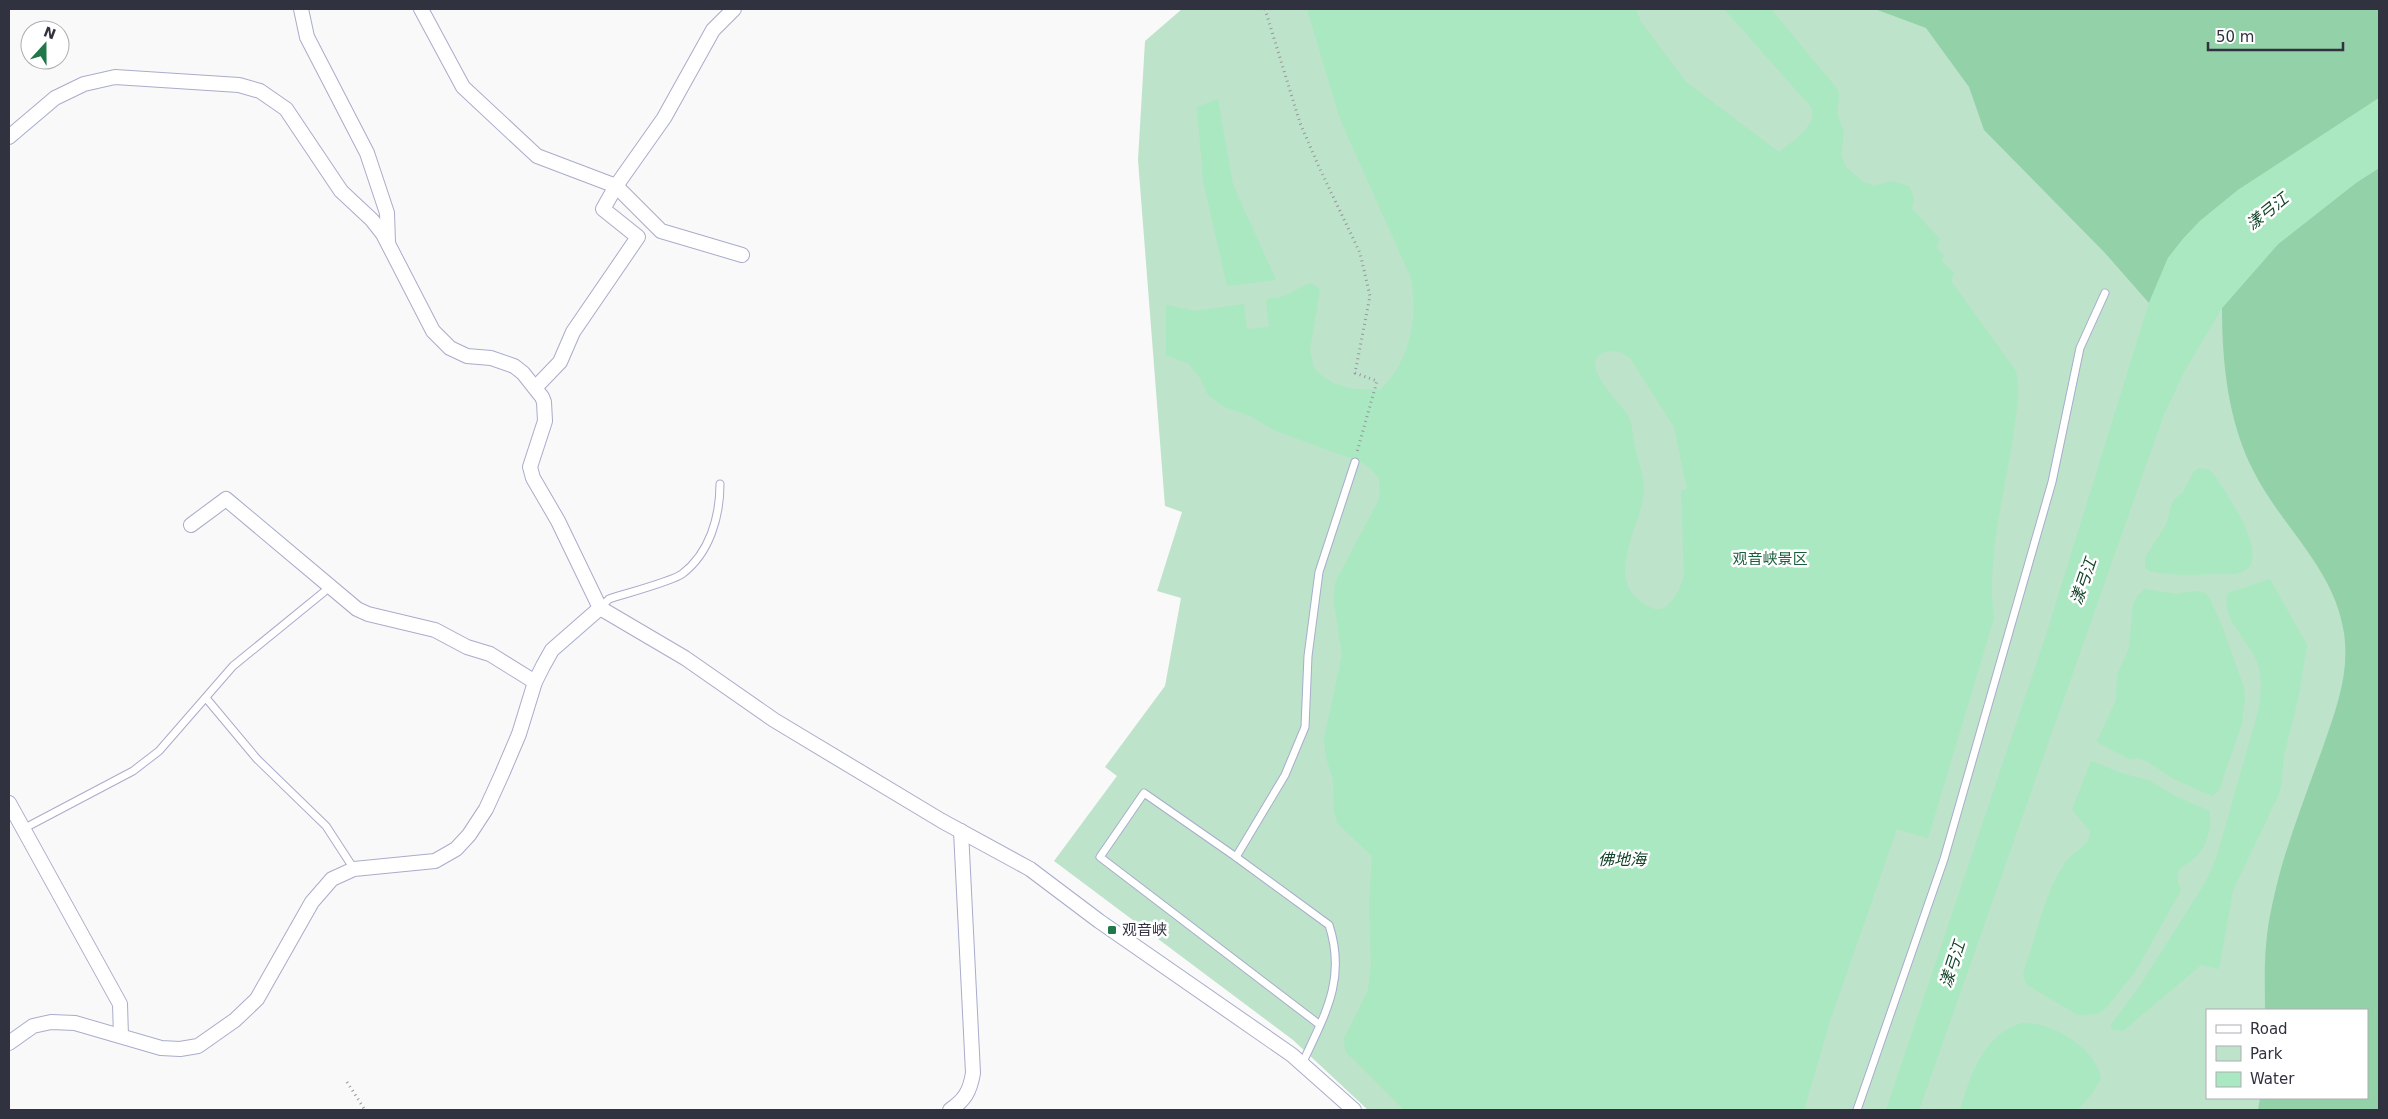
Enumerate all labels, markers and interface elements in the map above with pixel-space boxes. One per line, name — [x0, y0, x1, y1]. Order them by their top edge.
north arrow — [20, 20, 70, 70]
scale bar — [2208, 20, 2343, 52]
text: N — [41, 23, 58, 42]
text: 50 m — [2216, 28, 2254, 46]
water label: 漾弓江 — [2243, 188, 2293, 234]
park label: 观音峡景区 — [1732, 550, 1808, 568]
water label: 漾弓江 — [2067, 553, 2101, 607]
water label: 佛地海 — [1598, 850, 1648, 869]
place label: 观音峡 — [1122, 921, 1167, 939]
marker: 观音峡 — [1106, 924, 1118, 936]
water label: 漾弓江 — [1936, 936, 1970, 990]
legend — [2206, 1009, 2368, 1099]
text: Road — [2250, 1020, 2288, 1038]
text: Park — [2250, 1045, 2283, 1063]
text: Water — [2250, 1070, 2295, 1088]

